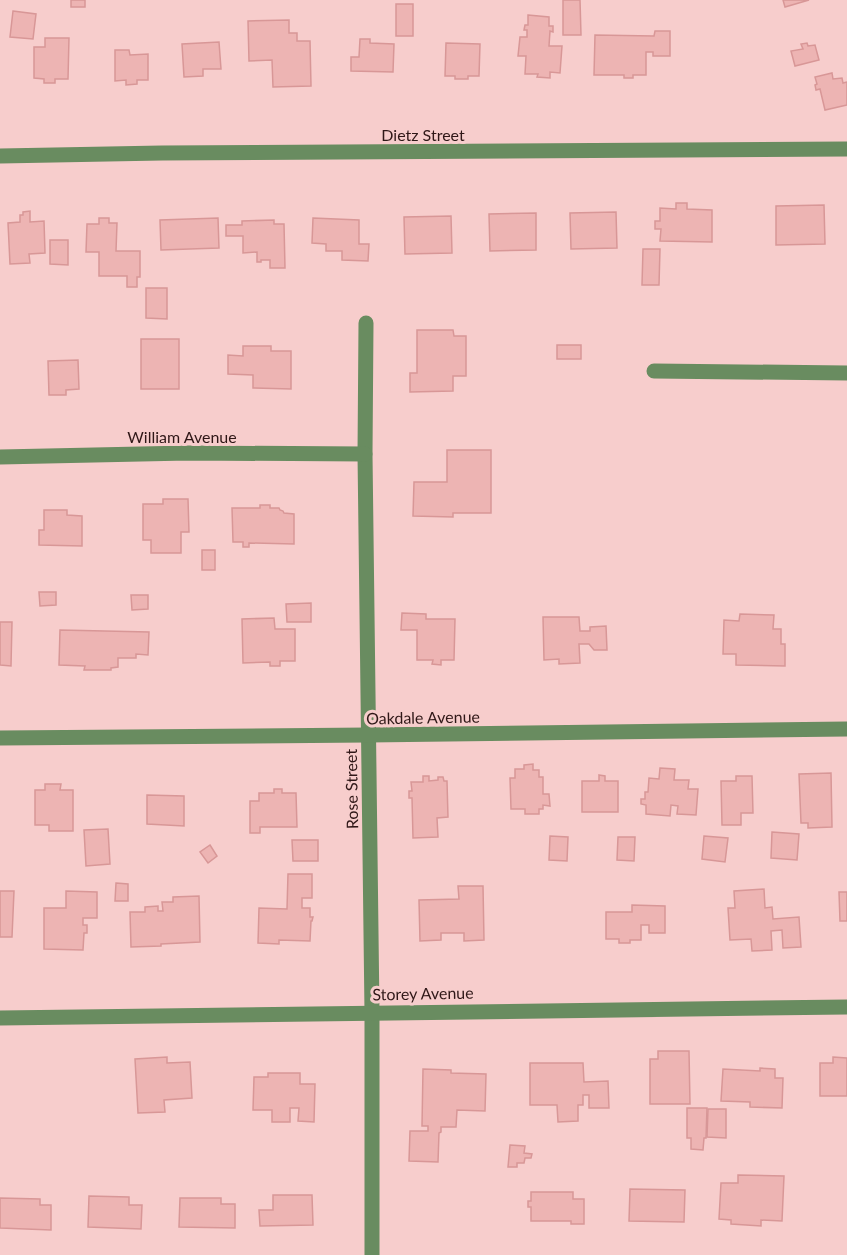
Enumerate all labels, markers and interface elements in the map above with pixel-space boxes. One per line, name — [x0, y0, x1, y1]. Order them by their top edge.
street label: Dietz Street — [381, 125, 465, 144]
street label: William Avenue — [127, 427, 237, 446]
street label: Oakdale Avenue — [366, 707, 480, 727]
street label: Rose Street — [341, 748, 361, 829]
street label: Storey Avenue — [372, 983, 474, 1003]

